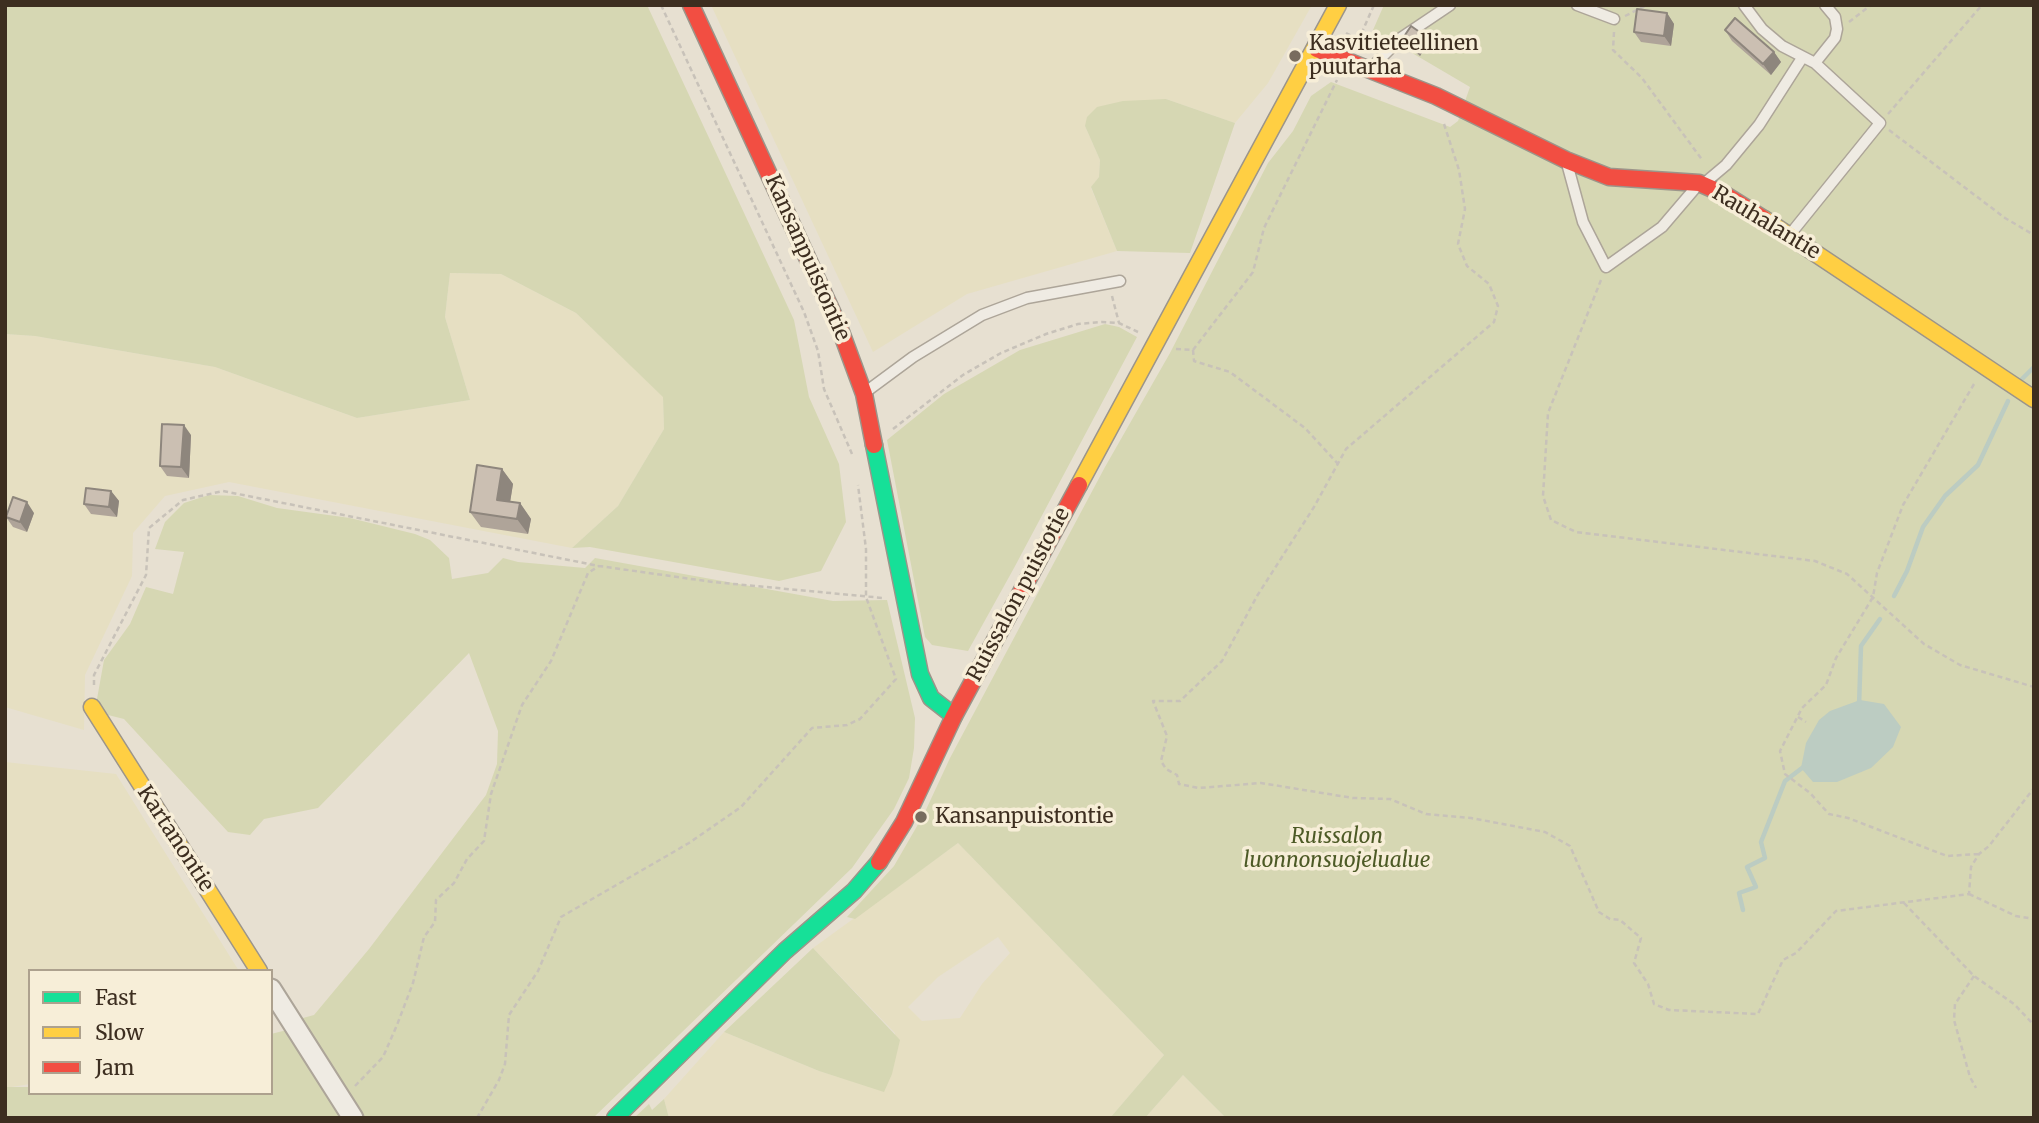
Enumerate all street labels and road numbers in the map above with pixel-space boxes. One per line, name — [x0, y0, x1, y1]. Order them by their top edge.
street label: Kansanpuistontie — [759, 171, 855, 345]
street label: Rauhalantie — [1708, 181, 1824, 265]
street label: Ruissalon puistotie — [963, 504, 1075, 686]
street label: Kartanontie — [131, 781, 219, 897]

